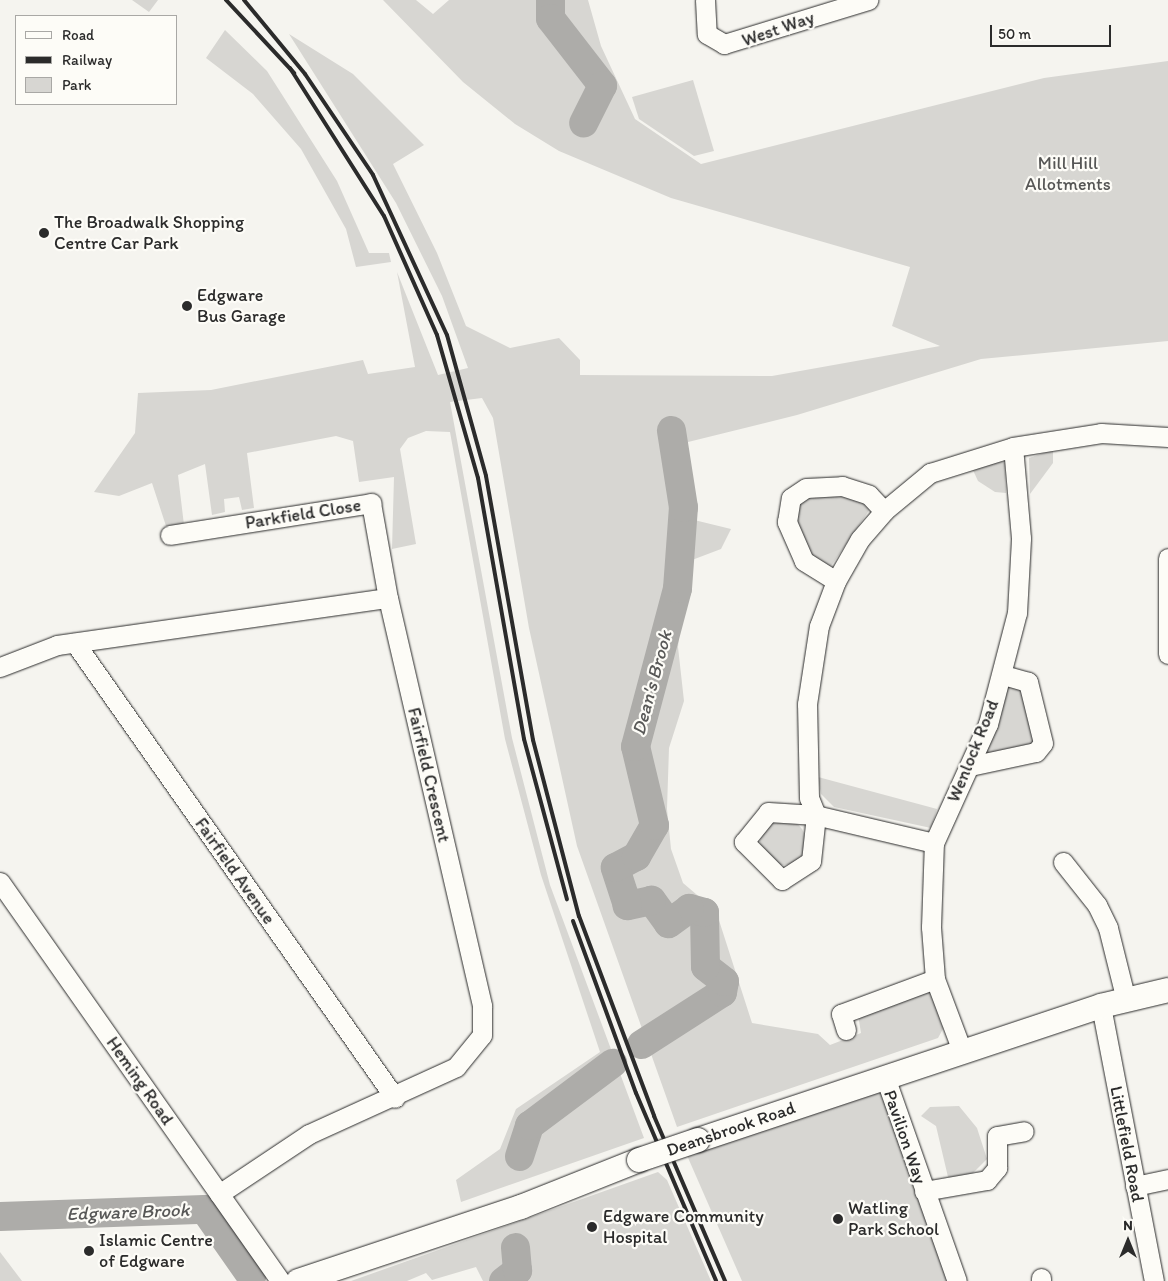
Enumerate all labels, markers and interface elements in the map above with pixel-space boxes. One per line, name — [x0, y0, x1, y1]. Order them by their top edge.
street label: West Way — [739, 7, 817, 51]
legend — [15, 15, 178, 105]
scale bar — [993, 15, 1114, 47]
text: 50 m — [998, 25, 1031, 43]
text: Road — [62, 26, 94, 44]
text: Railway — [62, 51, 112, 69]
text: Park — [62, 76, 92, 94]
park label: Mill Hill Allotments — [1025, 153, 1111, 195]
place label: The Broadwalk Shopping Centre Car Park — [54, 212, 244, 254]
marker: The Broadwalk Shopping Centre Car Park — [38, 227, 50, 239]
place label: Edgware Bus Garage — [197, 285, 286, 328]
marker: Edgware Bus Garage — [181, 300, 193, 312]
street label: Parkfield Close — [244, 494, 362, 534]
water label: Dean's Brook — [627, 628, 677, 738]
street label: Wenlock Road — [943, 697, 1003, 805]
street label: Fairfield Crescent — [403, 705, 455, 845]
street label: Fairfield Avenue — [190, 814, 280, 928]
street label: Heming Road — [102, 1033, 178, 1129]
street label: Littlefield Road — [1105, 1084, 1149, 1204]
street label: Pavilion Way — [879, 1087, 931, 1187]
street label: Deansbrook Road — [664, 1097, 798, 1161]
water label: Edgware Brook — [66, 1198, 190, 1226]
place label: Watling Park School — [848, 1198, 939, 1240]
place label: Edgware Community Hospital — [603, 1206, 764, 1248]
marker: Watling Park School — [832, 1213, 844, 1225]
north arrow — [1103, 1216, 1153, 1266]
text: N — [1123, 1217, 1133, 1234]
marker: Edgware Community Hospital — [585, 1220, 599, 1234]
place label: Islamic Centre of Edgware — [99, 1230, 213, 1272]
marker: Islamic Centre of Edgware — [83, 1245, 95, 1257]

